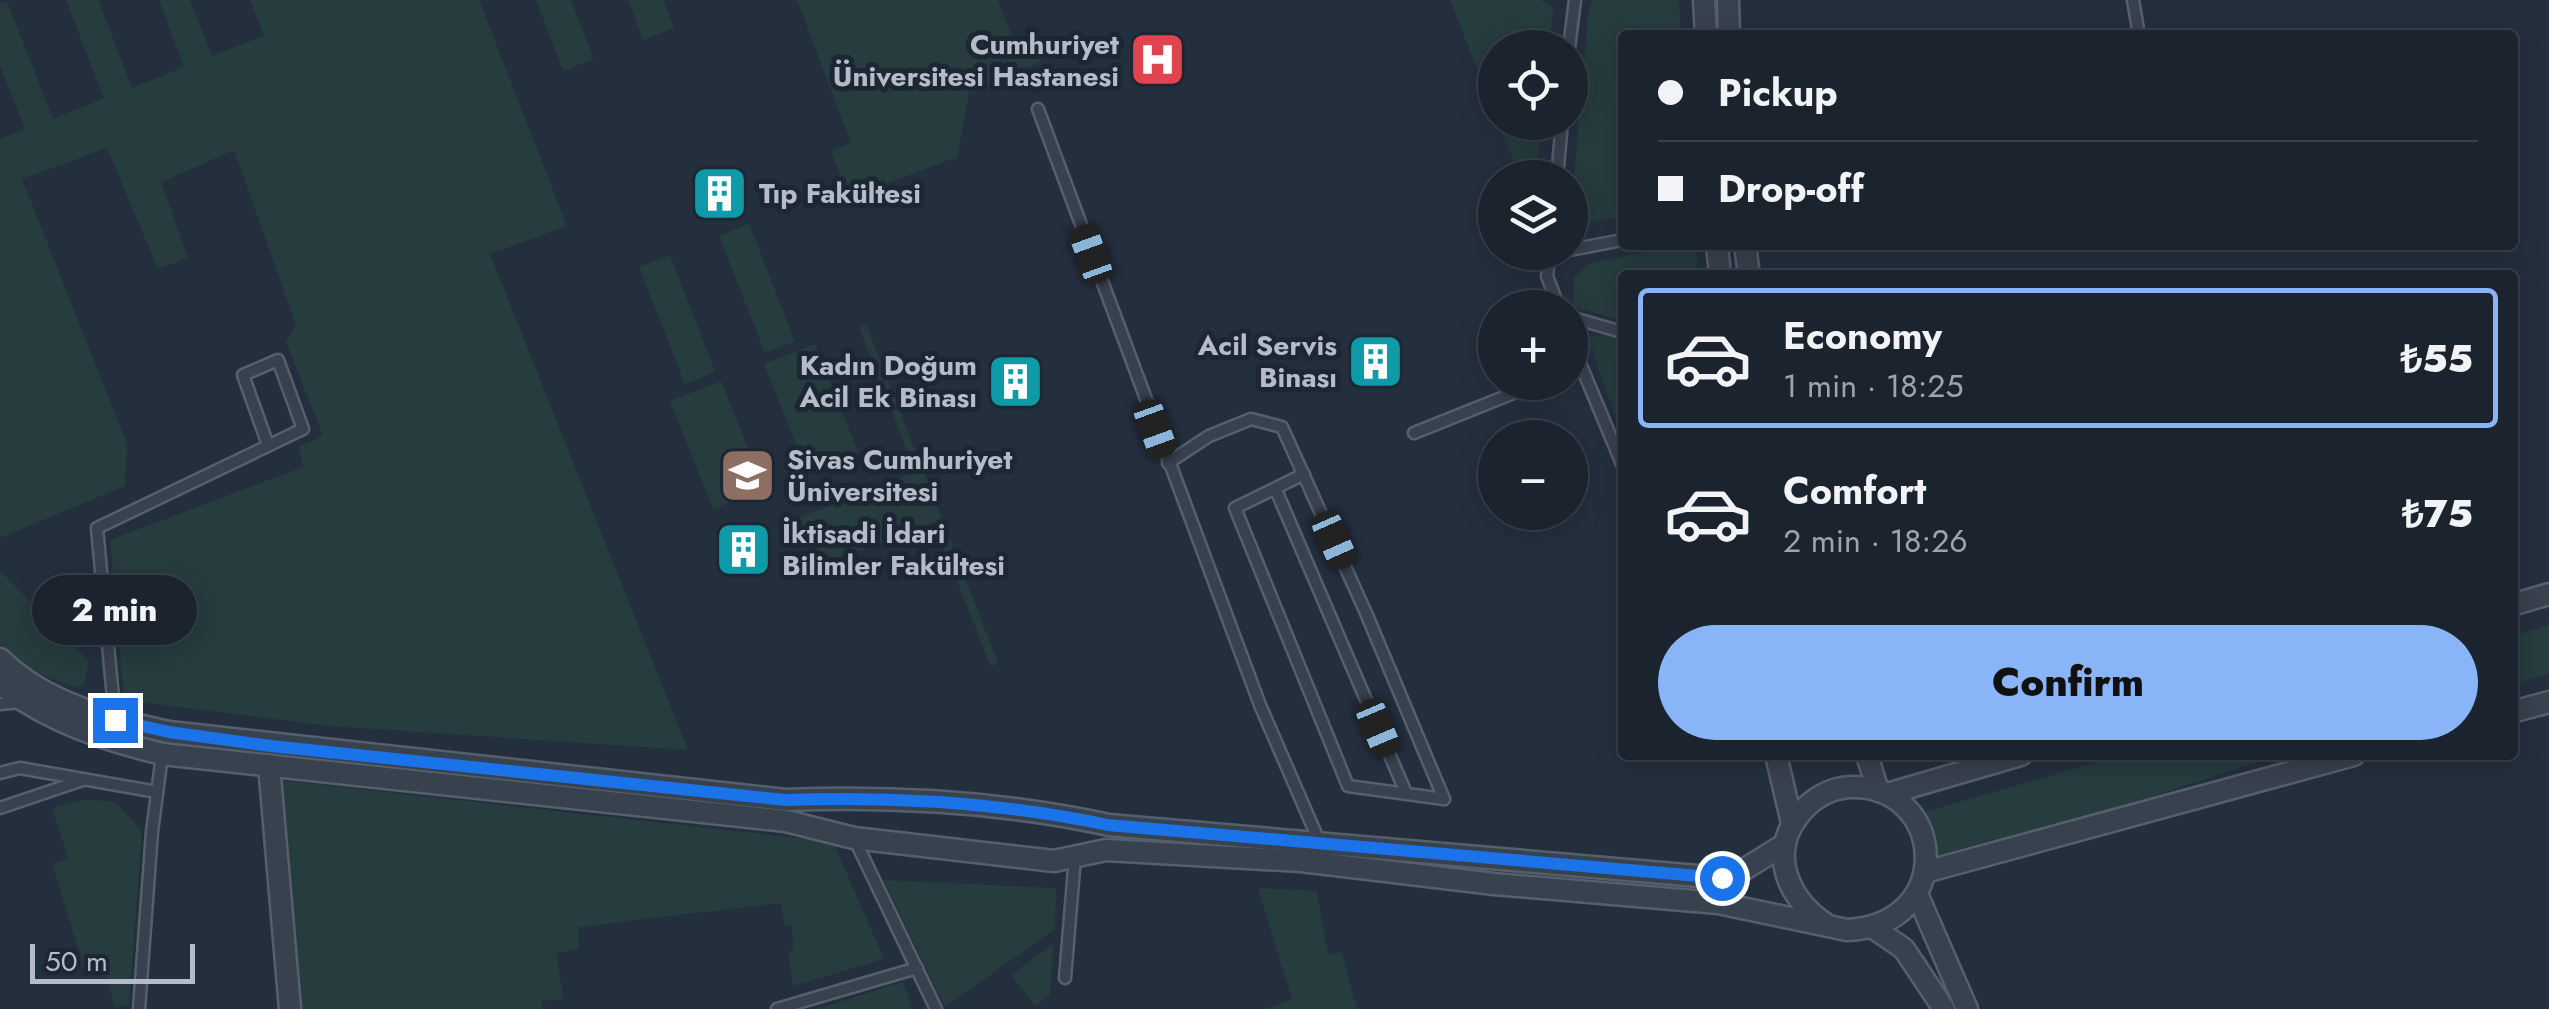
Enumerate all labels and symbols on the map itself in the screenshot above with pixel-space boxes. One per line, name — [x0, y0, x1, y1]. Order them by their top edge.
place label: Cumhuriyet Üniversitesi Hastanesi — [833, 24, 1119, 97]
hospital icon: Cumhuriyet Üniversitesi Hastanesi — [1128, 30, 1188, 90]
building icon: Tıp Fakültesi — [690, 163, 750, 223]
place label: Tıp Fakültesi — [759, 173, 921, 214]
car — [1067, 221, 1115, 287]
place label: Acil Servis Binası — [1197, 325, 1337, 398]
building icon: Acil Servis Binası — [1346, 331, 1406, 391]
place label: Kadın Doğum Acil Ek Binası — [798, 345, 977, 418]
building icon: Kadın Doğum Acil Ek Binası — [986, 351, 1046, 411]
car — [1131, 396, 1179, 462]
place label: Sivas Cumhuriyet Üniversitesi — [787, 439, 1012, 512]
school or university icon: Sivas Cumhuriyet Üniversitesi — [718, 445, 778, 505]
car — [1308, 506, 1360, 574]
place label: İktisadi İdari Bilimler Fakültesi — [782, 513, 1005, 586]
building icon: İktisadi İdari Bilimler Fakültesi — [713, 519, 773, 579]
callout: 2 min — [32, 575, 198, 645]
car — [1352, 695, 1404, 761]
route end — [93, 698, 138, 743]
route start — [1700, 856, 1745, 901]
scale bar — [30, 939, 195, 984]

